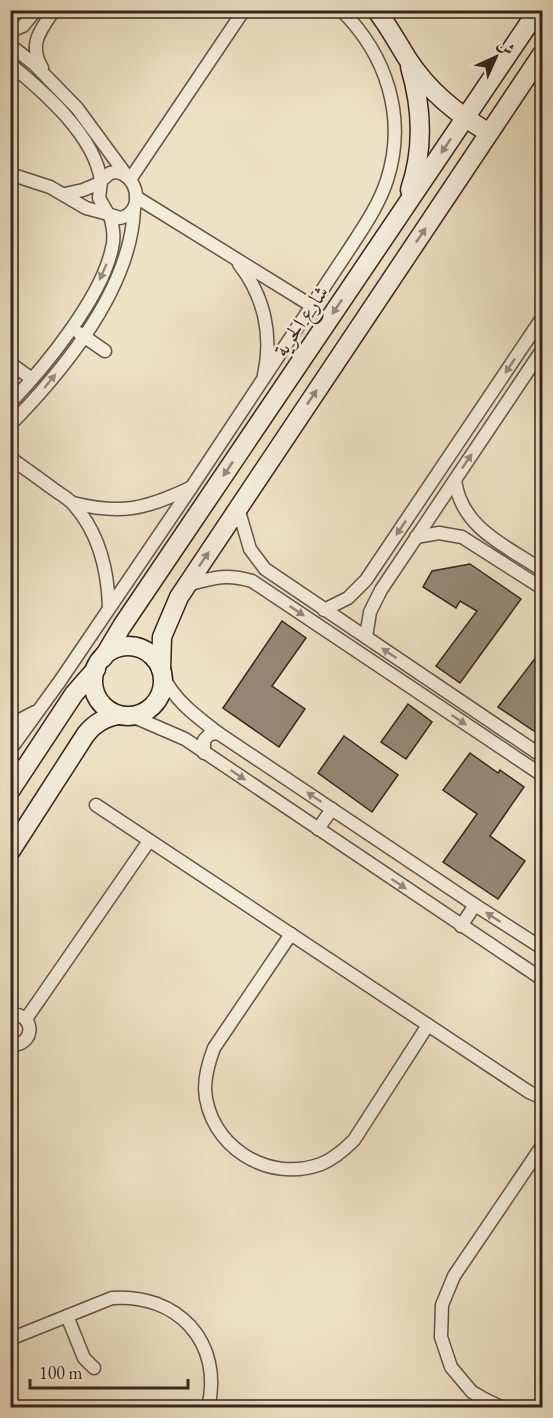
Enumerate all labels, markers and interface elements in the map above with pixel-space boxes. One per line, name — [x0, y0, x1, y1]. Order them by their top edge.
north arrow — [466, 27, 526, 87]
text: ش — [493, 34, 519, 60]
one-way arrow — [441, 138, 452, 154]
one-way arrow — [415, 226, 426, 243]
one-way arrow — [99, 263, 108, 280]
street label: شارع الحرية — [267, 280, 338, 364]
one-way arrow — [331, 299, 343, 315]
one-way arrow — [505, 358, 516, 374]
one-way arrow — [43, 373, 56, 389]
one-way arrow — [306, 389, 318, 405]
one-way arrow — [462, 453, 473, 469]
one-way arrow — [222, 461, 233, 477]
one-way arrow — [396, 520, 407, 536]
one-way arrow — [198, 551, 209, 567]
one-way arrow — [289, 605, 305, 616]
one-way arrow — [381, 648, 397, 659]
one-way arrow — [451, 714, 467, 725]
one-way arrow — [229, 769, 245, 781]
one-way arrow — [305, 791, 322, 802]
one-way arrow — [391, 878, 407, 890]
one-way arrow — [485, 911, 501, 922]
scale bar — [30, 1352, 188, 1390]
text: 100 m — [39, 1361, 83, 1384]

